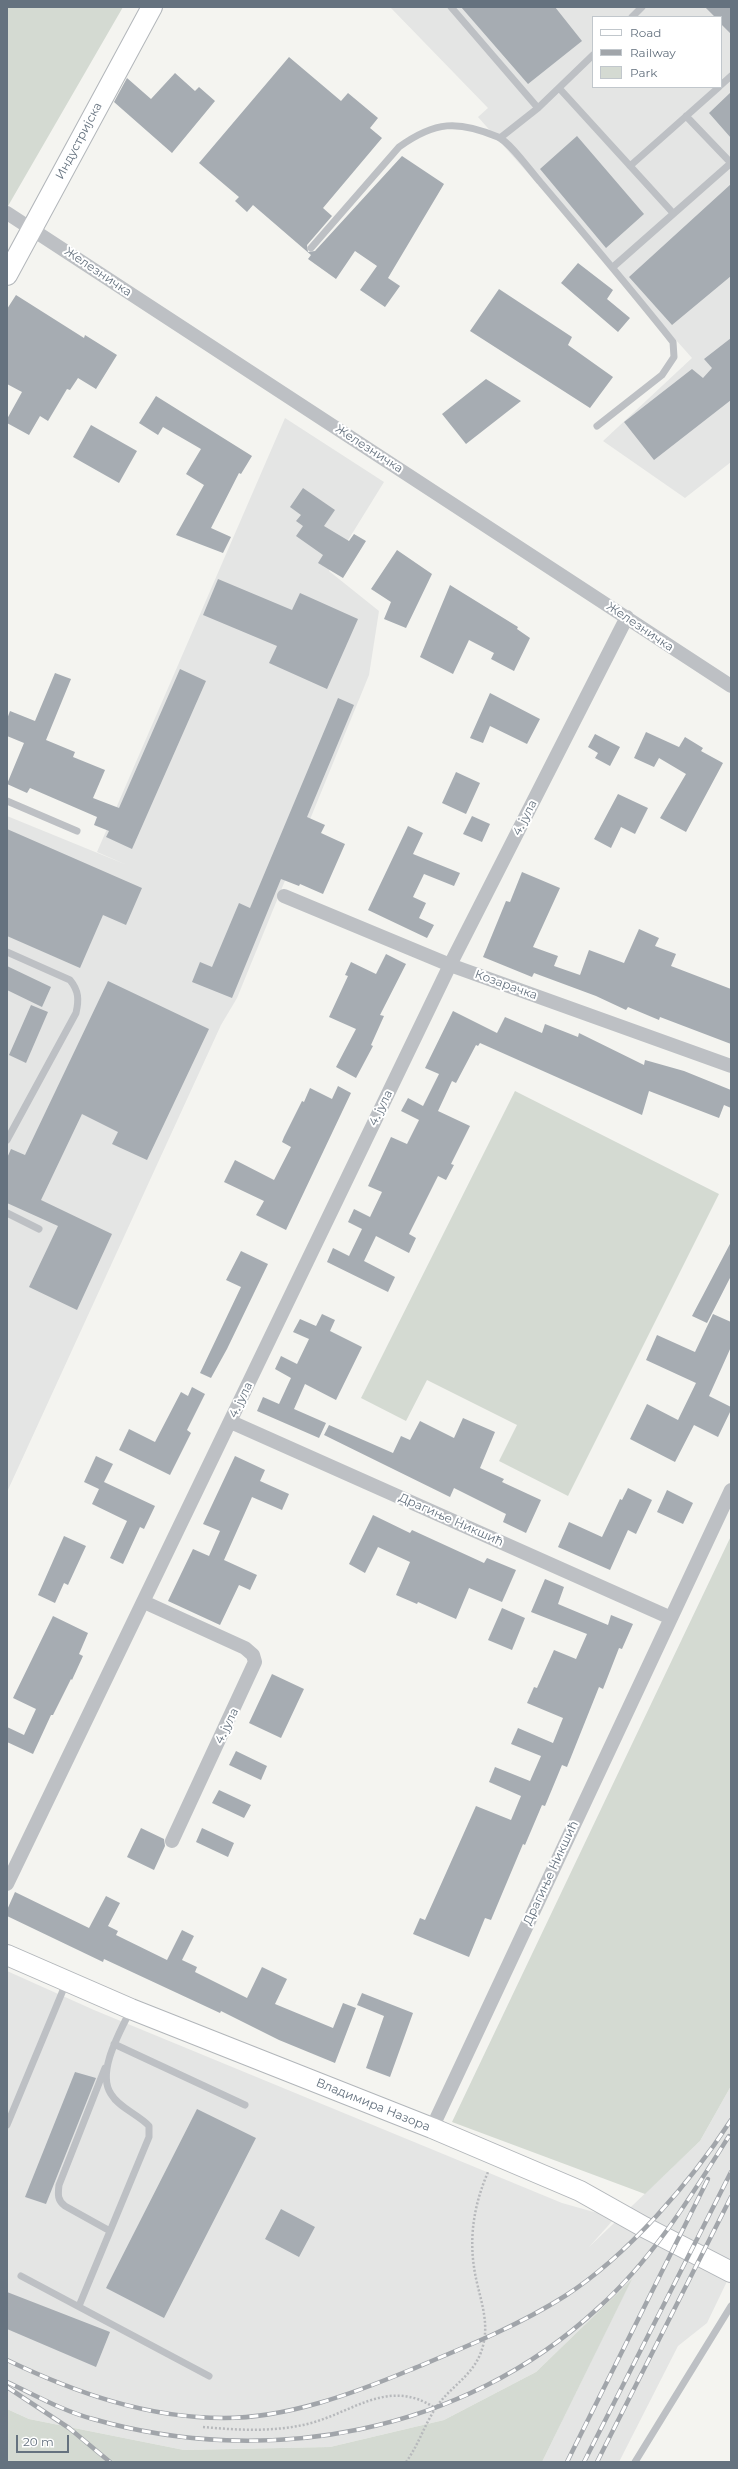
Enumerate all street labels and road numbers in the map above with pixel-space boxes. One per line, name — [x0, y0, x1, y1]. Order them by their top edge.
street label: Индустријска — [53, 100, 105, 182]
street label: Железничка — [62, 244, 134, 300]
street label: Железничка — [332, 422, 406, 476]
street label: Железничка — [604, 599, 676, 655]
street label: 4. јула — [510, 798, 540, 838]
street label: Козарачка — [473, 967, 539, 1003]
street label: 4. јула — [366, 1088, 396, 1128]
street label: 4. јула — [226, 1380, 256, 1420]
street label: Драгиње Никшић — [396, 1490, 506, 1550]
street label: 4. јула — [212, 1706, 242, 1746]
street label: Драгиње Никшић — [521, 1819, 581, 1927]
street label: Владимира Назора — [314, 2076, 432, 2134]

